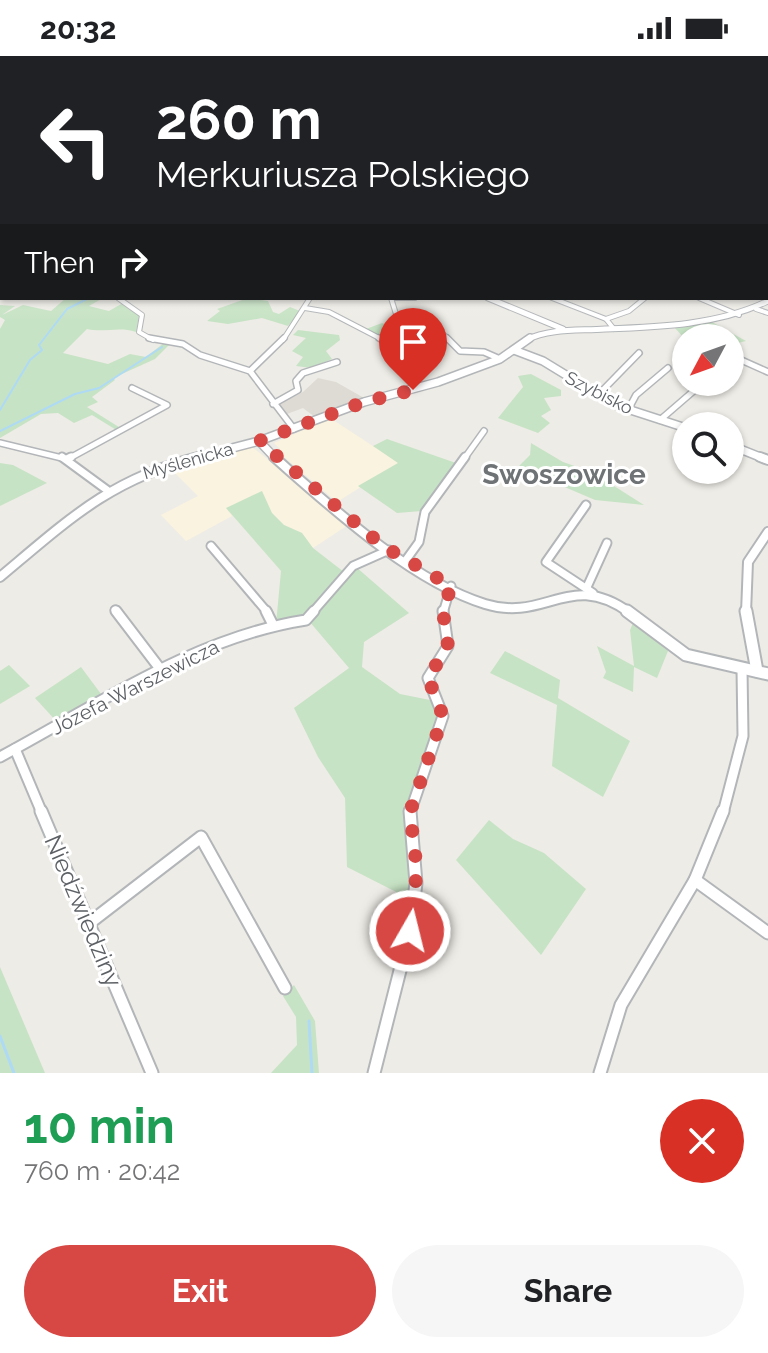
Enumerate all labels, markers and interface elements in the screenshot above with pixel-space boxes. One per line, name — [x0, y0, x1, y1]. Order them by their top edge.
text: 20:32 — [40, 11, 116, 46]
text: 260 m — [156, 86, 322, 152]
icon: left — [24, 88, 128, 192]
text: Merkuriusza Polskiego — [156, 153, 530, 195]
icon: right — [111, 240, 155, 284]
text: Then — [24, 245, 95, 280]
pin — [379, 308, 447, 390]
icon: arrive — [391, 320, 435, 364]
north arrow — [672, 324, 744, 396]
map controls — [672, 324, 744, 484]
street label: Szybisko — [562, 367, 637, 419]
button: search — [672, 412, 744, 484]
street label: Myślenicka — [140, 438, 235, 483]
district label: Swoszowice — [482, 458, 646, 491]
street label: Józefa Warszewicza — [47, 634, 223, 740]
street label: Niedźwiedziny — [38, 831, 128, 991]
position arrow — [368, 889, 452, 973]
text: 10 min — [24, 1098, 175, 1154]
button: close — [660, 1099, 744, 1183]
text: 760 m · 20:42 — [24, 1156, 180, 1186]
button: Exit — [24, 1245, 376, 1337]
button: Share — [392, 1245, 744, 1337]

